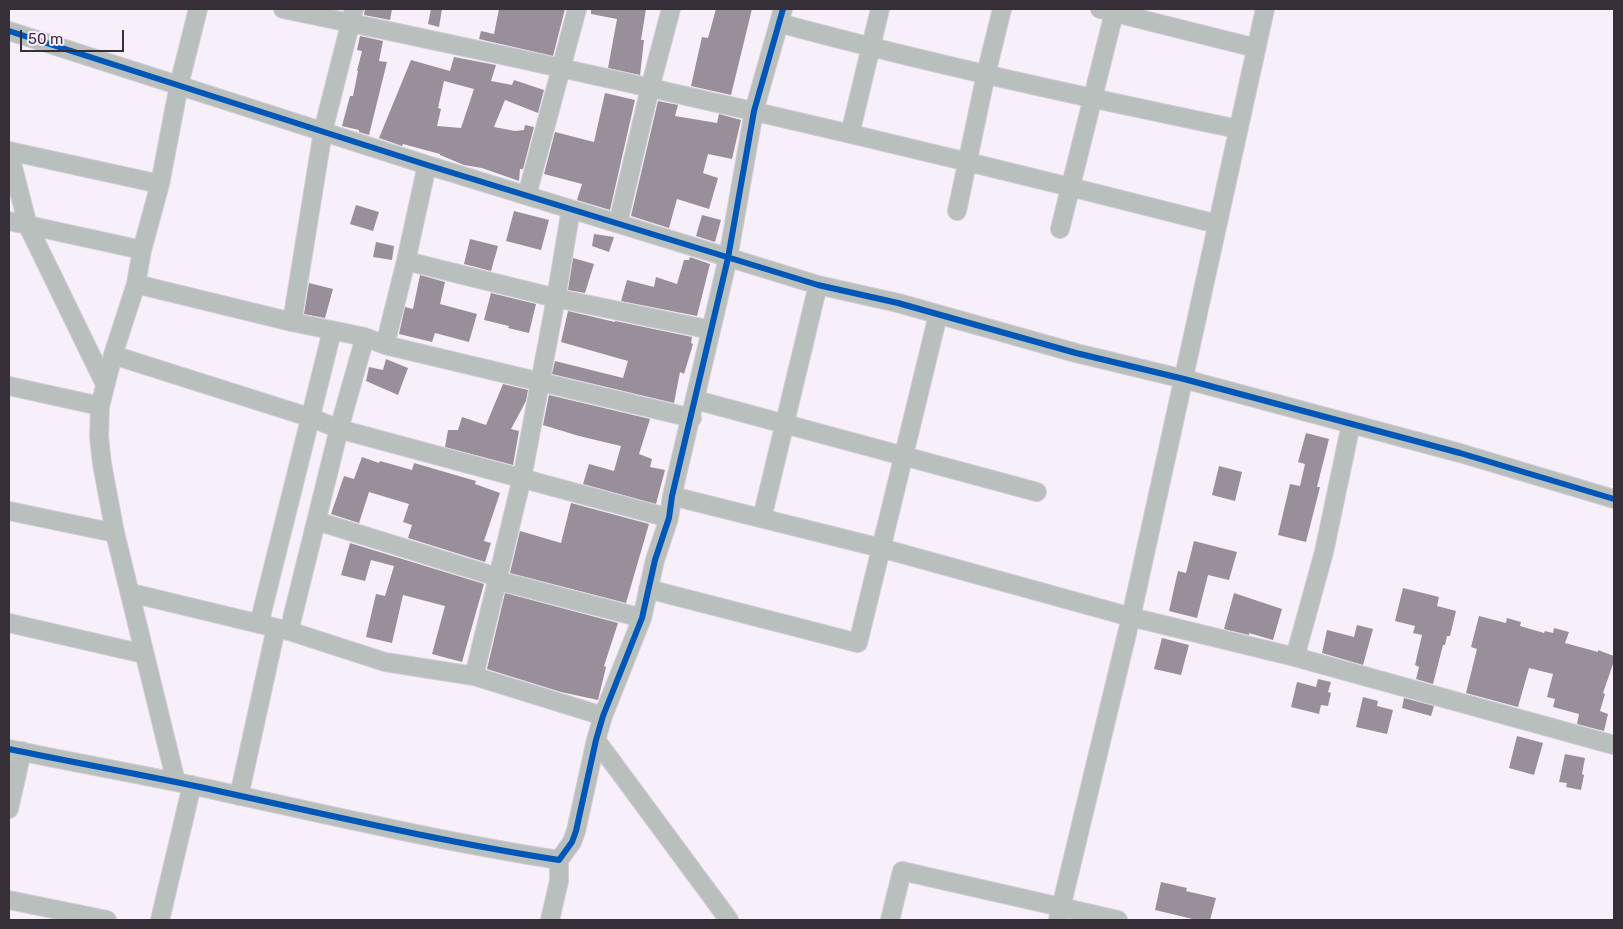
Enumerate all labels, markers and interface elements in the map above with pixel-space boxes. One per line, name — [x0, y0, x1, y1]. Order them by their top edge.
scale bar — [22, 20, 126, 52]
text: 50 m — [28, 30, 63, 48]

